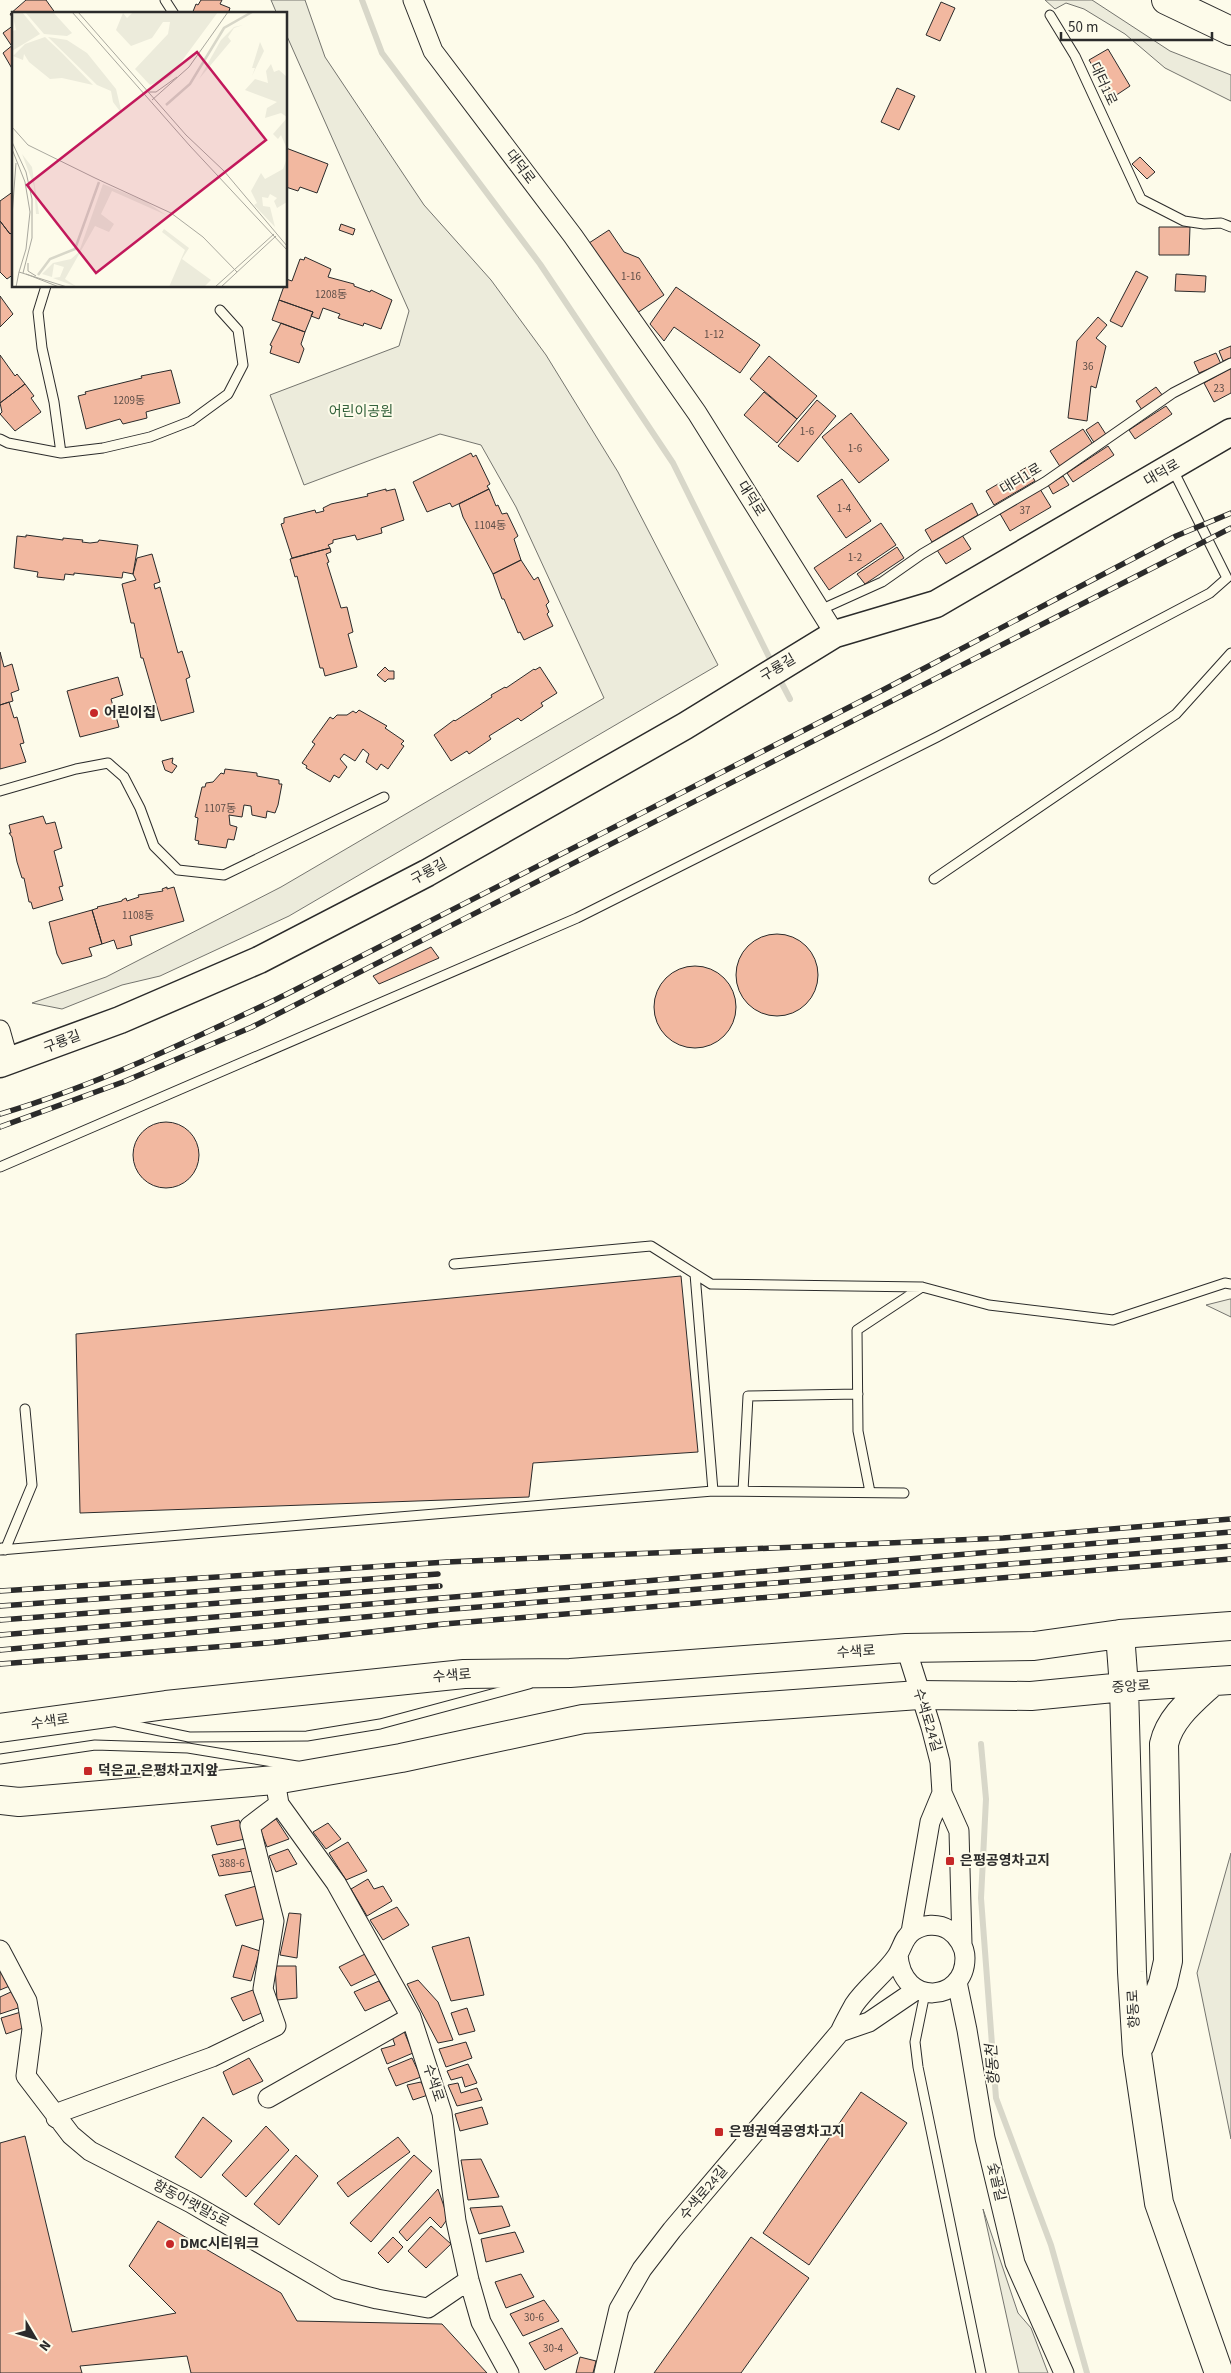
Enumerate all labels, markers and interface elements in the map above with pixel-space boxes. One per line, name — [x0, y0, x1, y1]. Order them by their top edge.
scale bar — [1061, 10, 1212, 42]
inset map — [12, 12, 288, 288]
text: 50 m — [1068, 17, 1098, 38]
street label: 대터1로 — [1084, 59, 1122, 109]
street label: 대덕로 — [500, 146, 540, 189]
house number: 1-16 — [621, 269, 641, 284]
house number: 1208동 — [315, 287, 347, 302]
house number: 1-12 — [704, 327, 724, 342]
house number: 36 — [1083, 359, 1094, 374]
house number: 23 — [1214, 381, 1224, 396]
house number: 1209동 — [113, 393, 145, 408]
park label: 어린이공원 — [329, 402, 393, 422]
house number: 1-6 — [800, 424, 815, 439]
house number: 1-6 — [848, 441, 863, 456]
street label: 대덕로 — [1140, 455, 1184, 491]
street label: 대터1로 — [996, 459, 1046, 499]
street label: 대덕로 — [732, 477, 770, 521]
house number: 1-4 — [837, 501, 852, 516]
house number: 37 — [1020, 503, 1030, 518]
house number: 1104동 — [474, 518, 506, 533]
house number: 1-2 — [848, 550, 862, 565]
street label: 구룡길 — [756, 649, 800, 687]
place label: 어린이집 — [104, 703, 156, 723]
marker: 어린이집 — [88, 707, 100, 719]
house number: 1107동 — [204, 801, 236, 816]
street label: 구룡길 — [407, 854, 451, 890]
house number: 1108동 — [122, 908, 154, 923]
street label: 구룡길 — [40, 1026, 84, 1058]
street label: 수색로 — [836, 1641, 876, 1663]
street label: 수색로 — [432, 1664, 472, 1688]
street label: 중앙로 — [1111, 1676, 1151, 1698]
street label: 수색로24길 — [908, 1686, 946, 1754]
street label: 수색로 — [29, 1709, 71, 1735]
place label: 덕은교.은평차고지앞 — [98, 1761, 218, 1781]
marker: 덕은교.은평차고지앞 — [82, 1765, 94, 1777]
place label: 은평공영차고지 — [960, 1851, 1050, 1871]
marker: 은평공영차고지 — [944, 1855, 956, 1867]
house number: 388-6 — [219, 1856, 245, 1871]
street label: 향동로 — [1123, 1989, 1145, 2029]
water label: 향동천 — [981, 2041, 1005, 2086]
street label: 수색로 — [418, 2062, 449, 2105]
place label: 은평권역공영차고지 — [729, 2122, 845, 2142]
marker: 은평권역공영차고지 — [713, 2126, 725, 2138]
street label: 숯골길 — [982, 2161, 1010, 2203]
street label: 수색로24길 — [675, 2162, 733, 2224]
street label: 향동아랫말5로 — [149, 2175, 233, 2233]
place label: DMC시티워크 — [180, 2234, 259, 2254]
marker: DMC시티워크 — [164, 2238, 176, 2250]
house number: 30-6 — [524, 2310, 544, 2325]
north arrow — [10, 2313, 60, 2363]
text: N — [34, 2336, 55, 2355]
house number: 30-4 — [543, 2341, 563, 2356]

